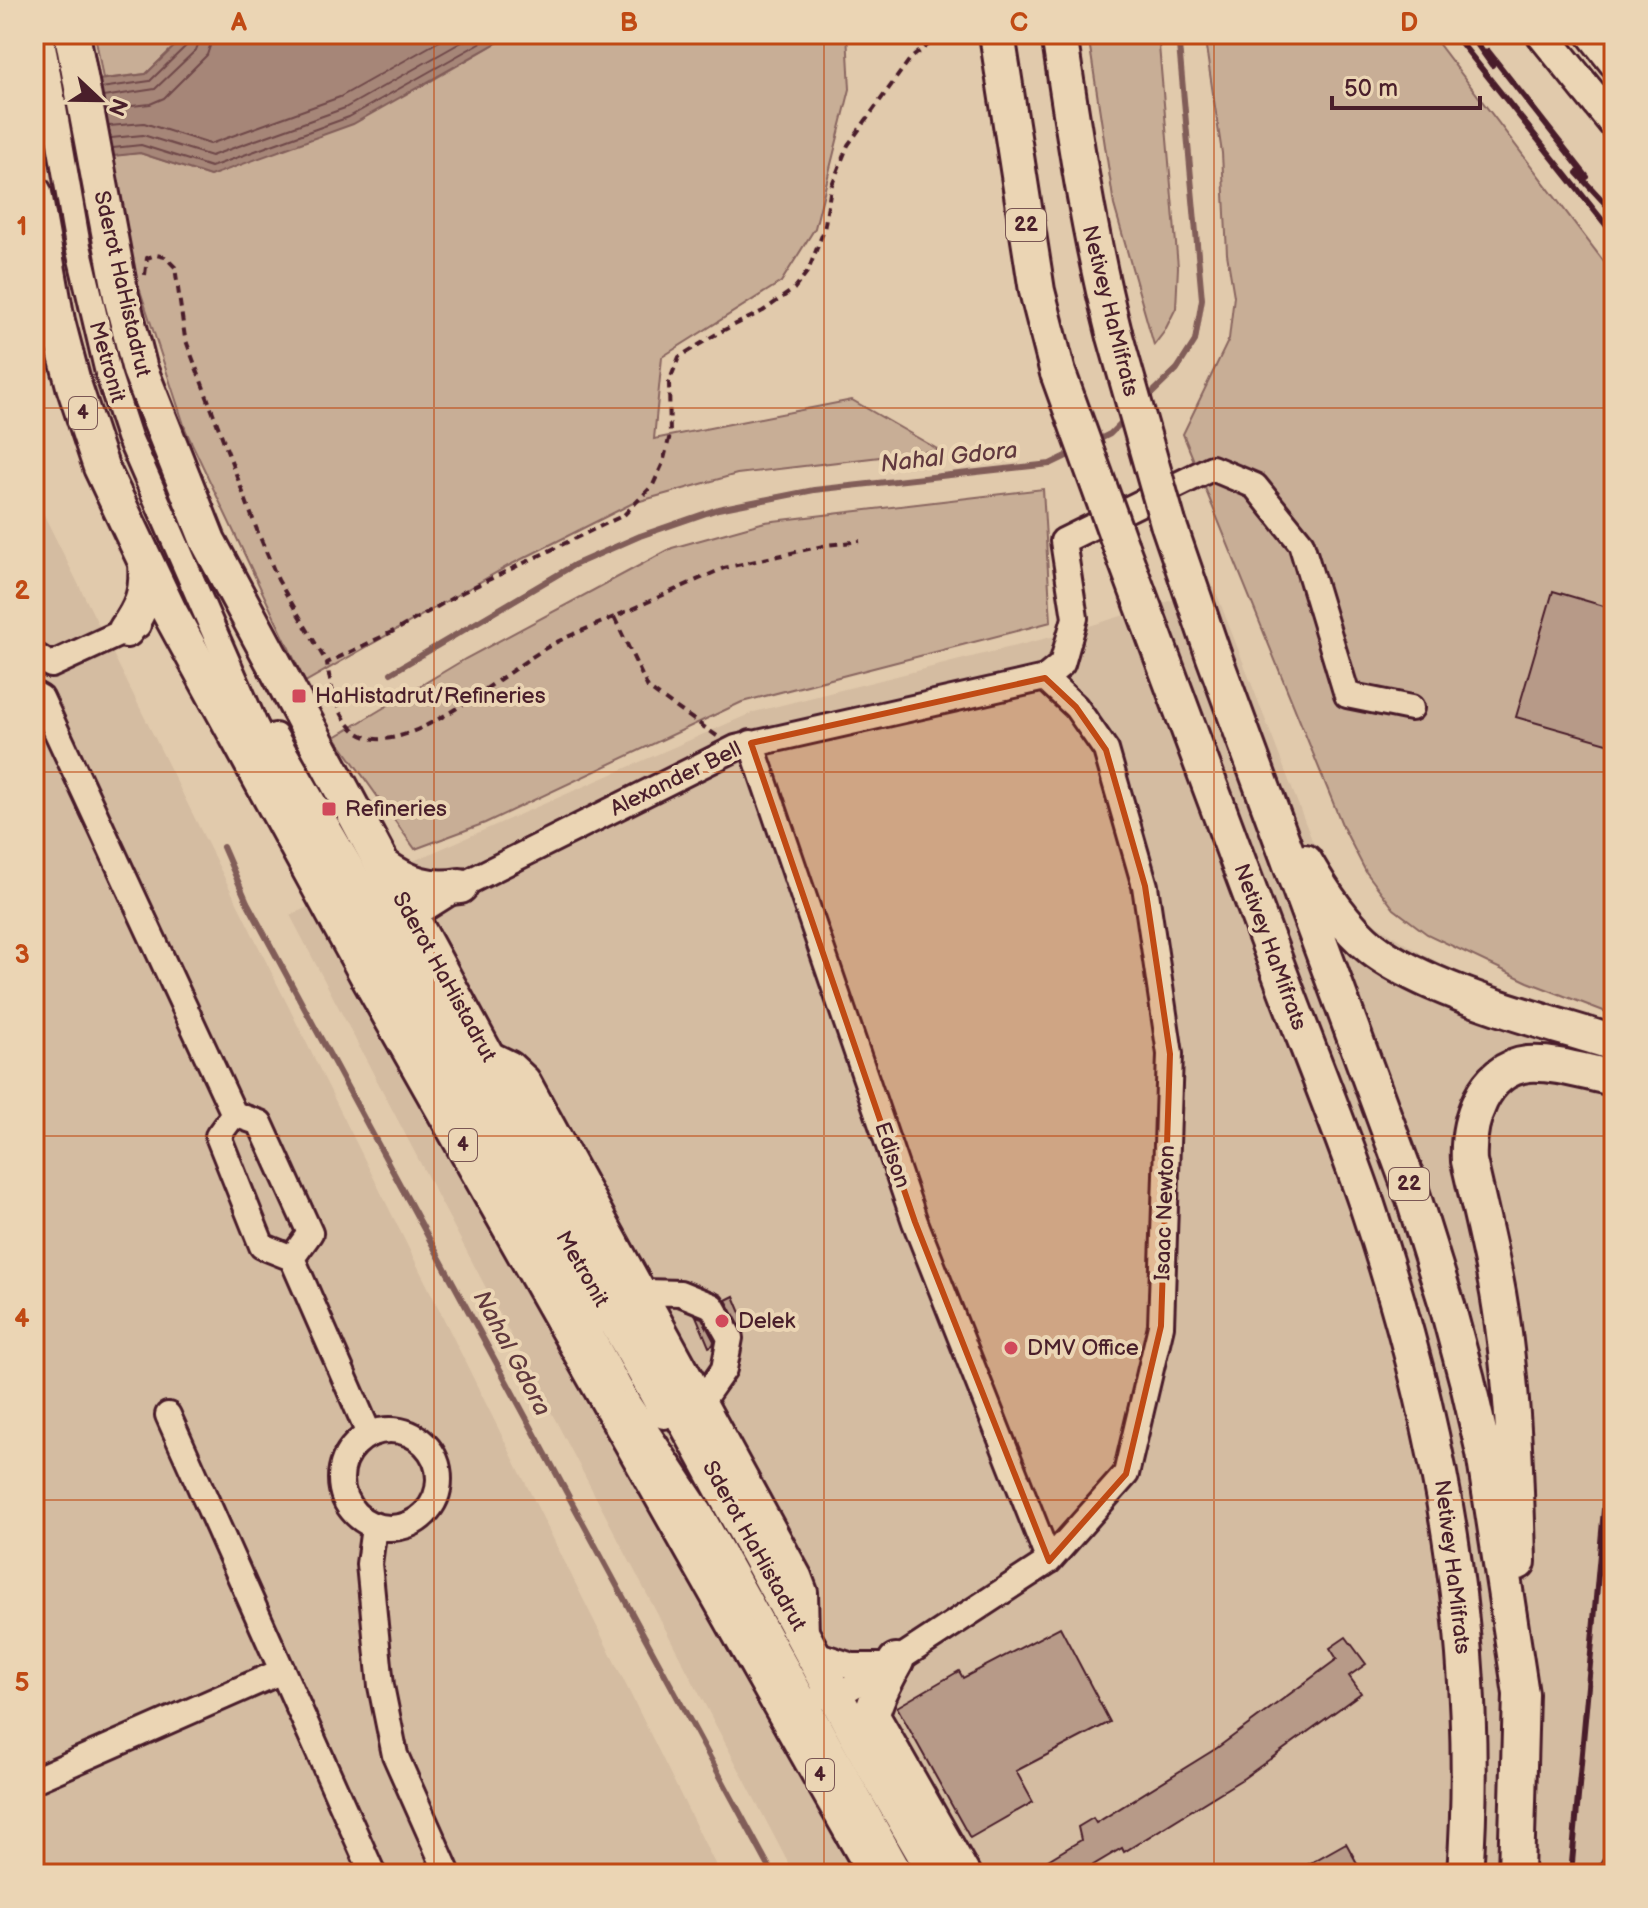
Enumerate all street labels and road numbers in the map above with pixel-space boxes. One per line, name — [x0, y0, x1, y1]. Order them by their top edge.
street label: Sderot HaHistadrut — [87, 188, 157, 380]
road number: 22 — [1006, 209, 1046, 241]
street label: Netivey HaMifrats — [1076, 223, 1144, 399]
street label: Metronit — [83, 318, 131, 406]
road number: 4 — [69, 397, 97, 429]
street label: Alexander Bell — [606, 736, 746, 822]
street label: Netivey HaMifrats — [1227, 860, 1313, 1034]
street label: Sderot HaHistadrut — [386, 887, 502, 1067]
street label: Edison — [868, 1118, 916, 1192]
road number: 4 — [449, 1129, 477, 1161]
street label: Isaac Newton — [1149, 1145, 1181, 1281]
road number: 22 — [1389, 1168, 1429, 1200]
street label: Metronit — [550, 1226, 615, 1312]
street label: Sderot HaHistadrut — [696, 1456, 812, 1636]
street label: Netivey HaMifrats — [1428, 1478, 1476, 1656]
road number: 4 — [806, 1759, 834, 1791]

